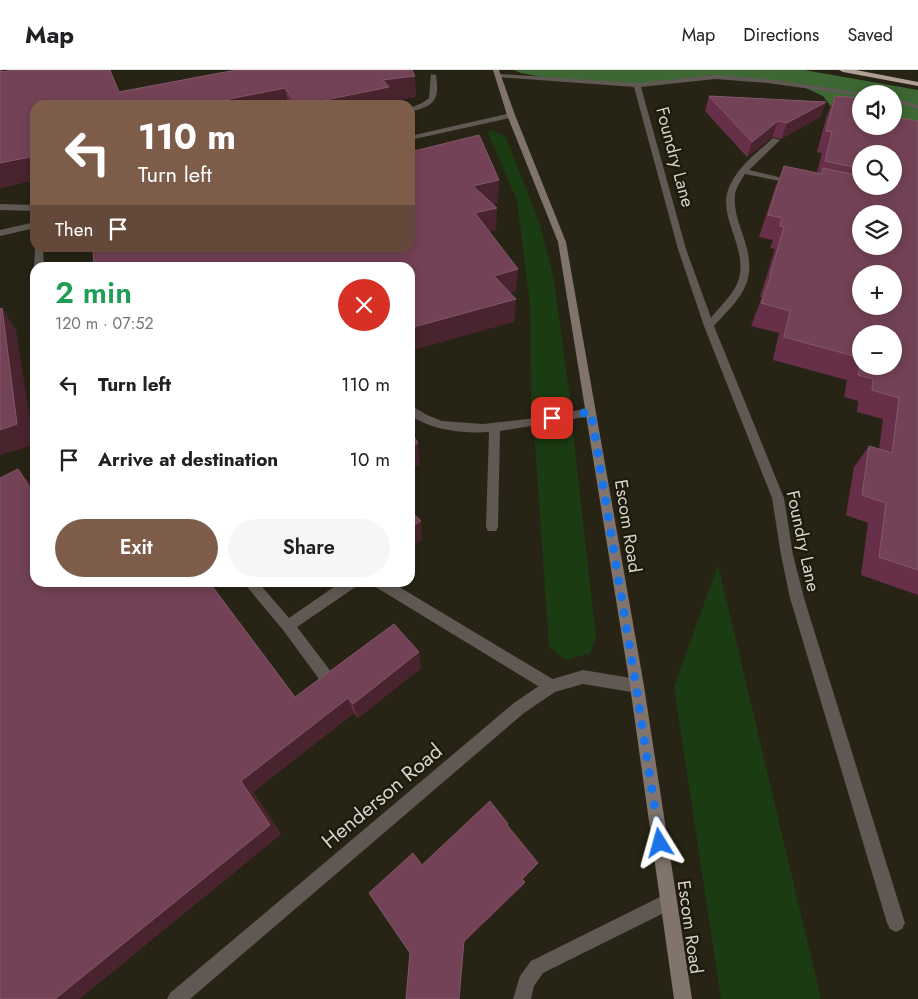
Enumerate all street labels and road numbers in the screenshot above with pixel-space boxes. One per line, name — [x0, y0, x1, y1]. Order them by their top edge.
street label: Foundry Lane — [649, 104, 701, 210]
street label: Escom Road — [608, 478, 648, 574]
street label: Foundry Lane — [780, 488, 826, 594]
street label: Henderson Road — [315, 736, 449, 856]
street label: Escom Road — [671, 879, 709, 975]

